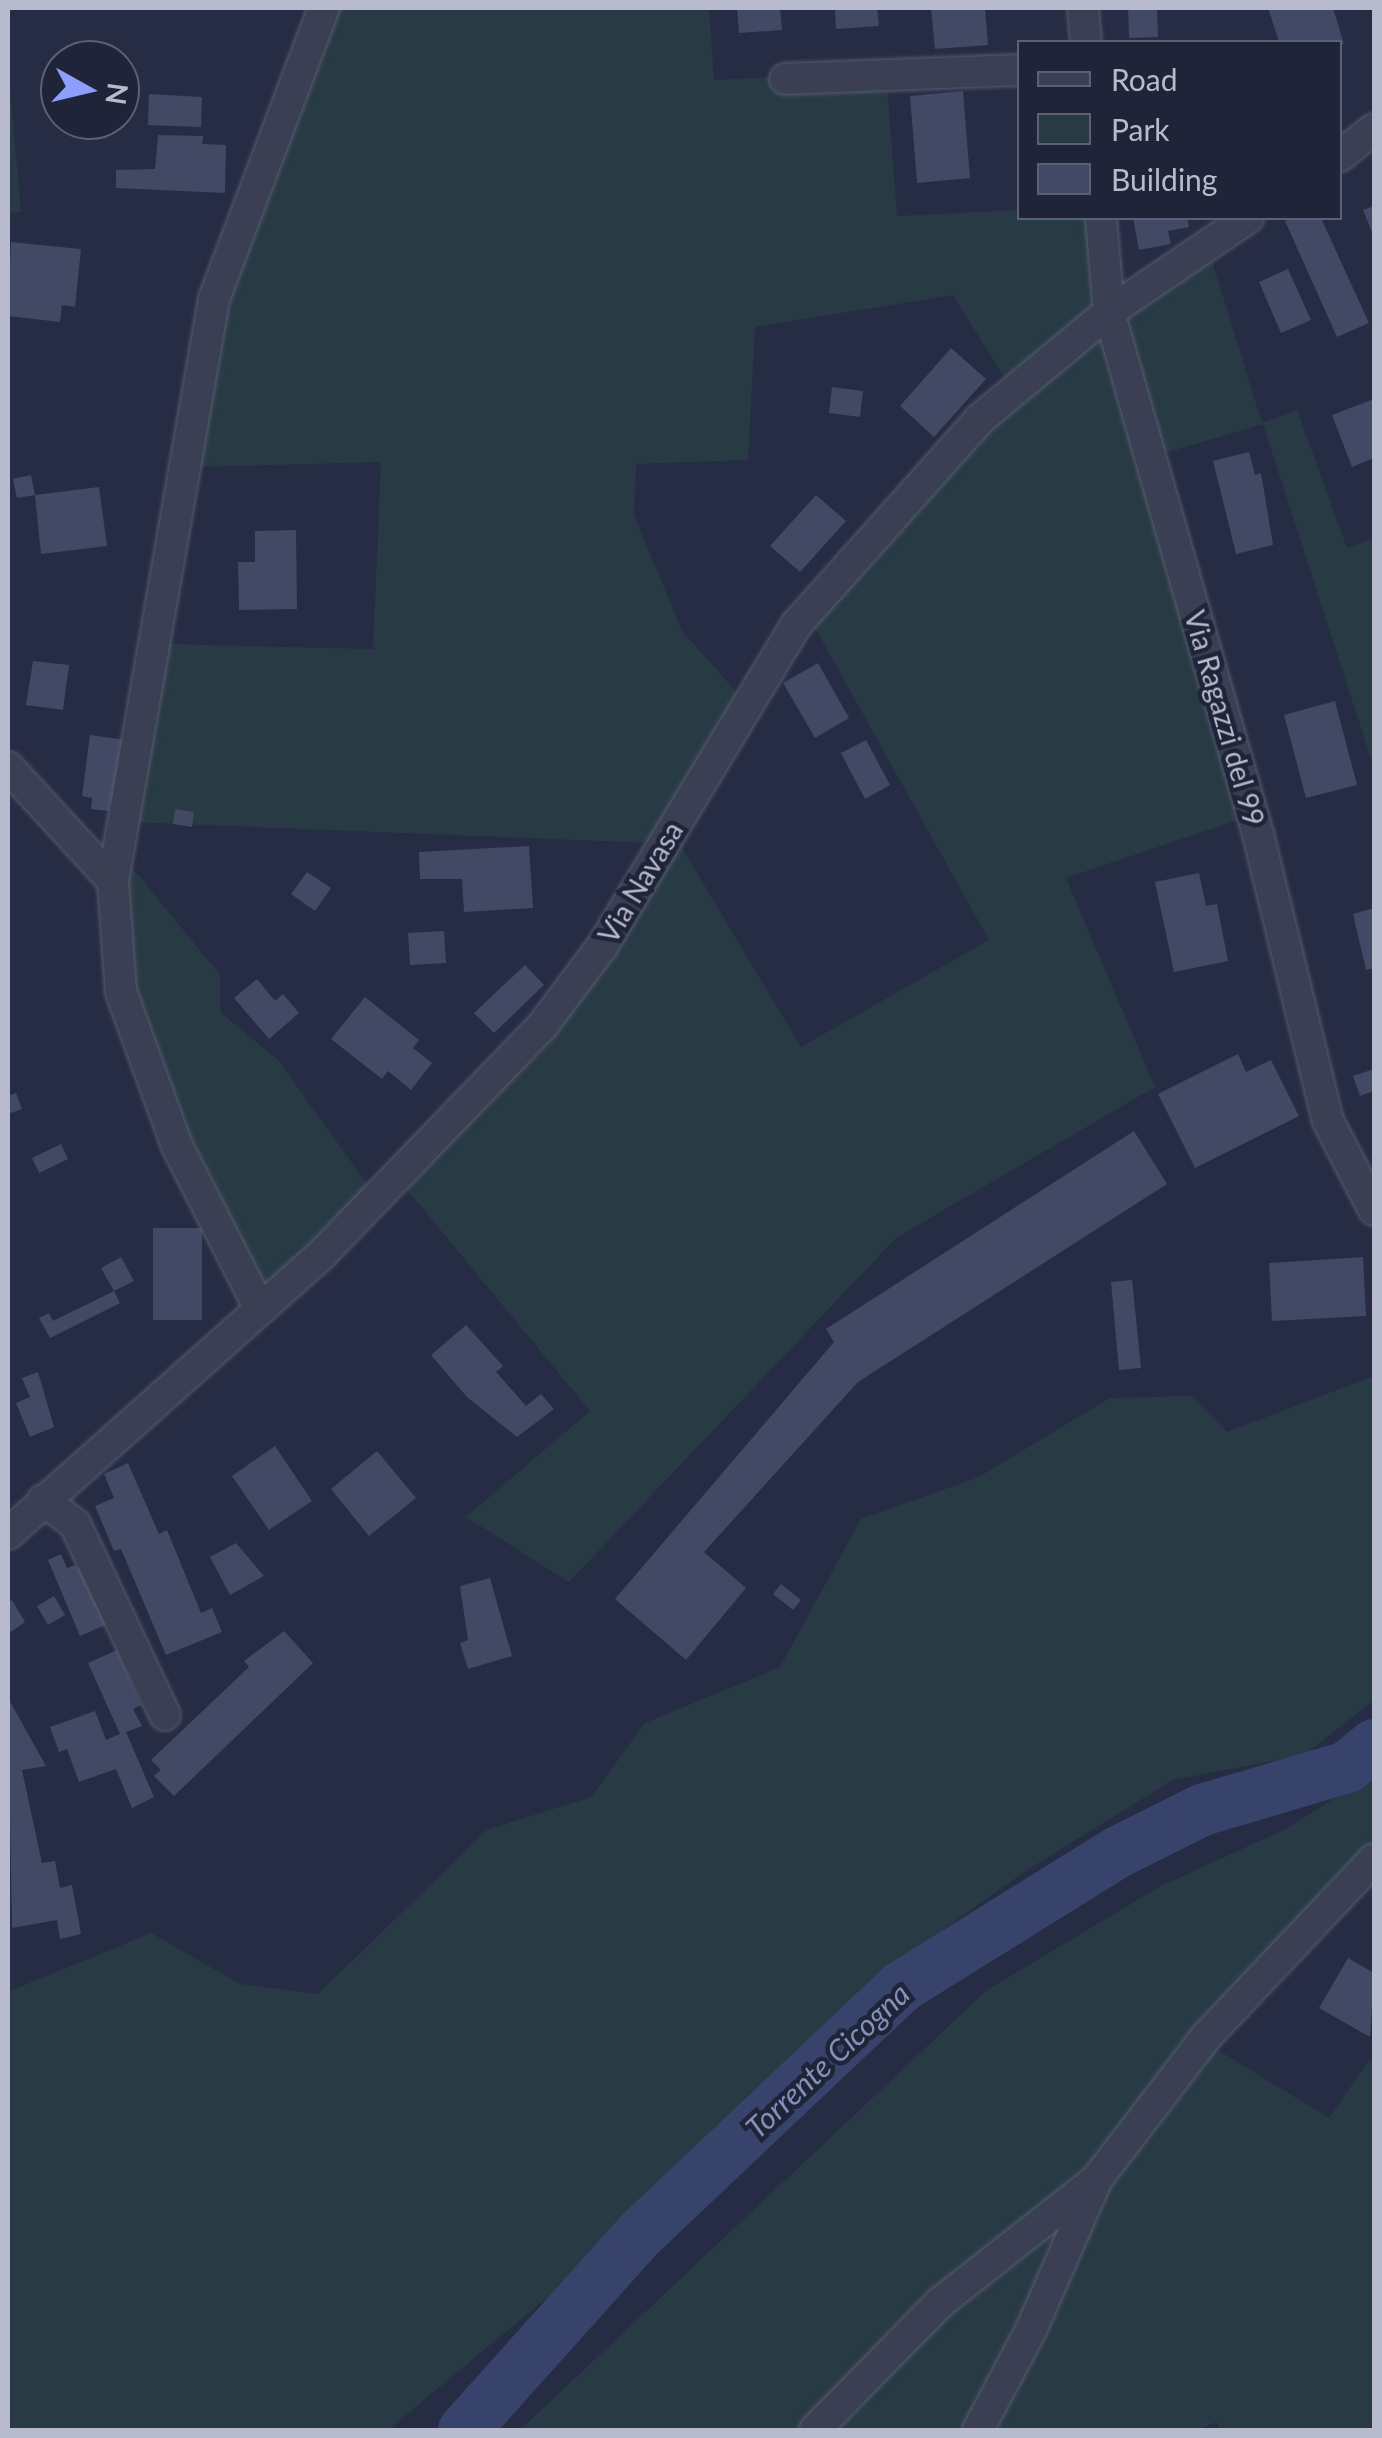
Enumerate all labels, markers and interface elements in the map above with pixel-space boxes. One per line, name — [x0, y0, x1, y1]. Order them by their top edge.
north arrow — [40, 40, 140, 140]
legend — [1017, 40, 1342, 220]
text: Road — [1111, 61, 1178, 97]
text: N — [99, 81, 136, 107]
text: Park — [1111, 111, 1170, 147]
text: Building — [1111, 161, 1217, 197]
street label: Via Ragazzi del 99 — [1178, 606, 1272, 830]
street label: Via Navasa — [591, 815, 689, 949]
water label: Torrente Cicogna — [738, 1975, 916, 2145]

